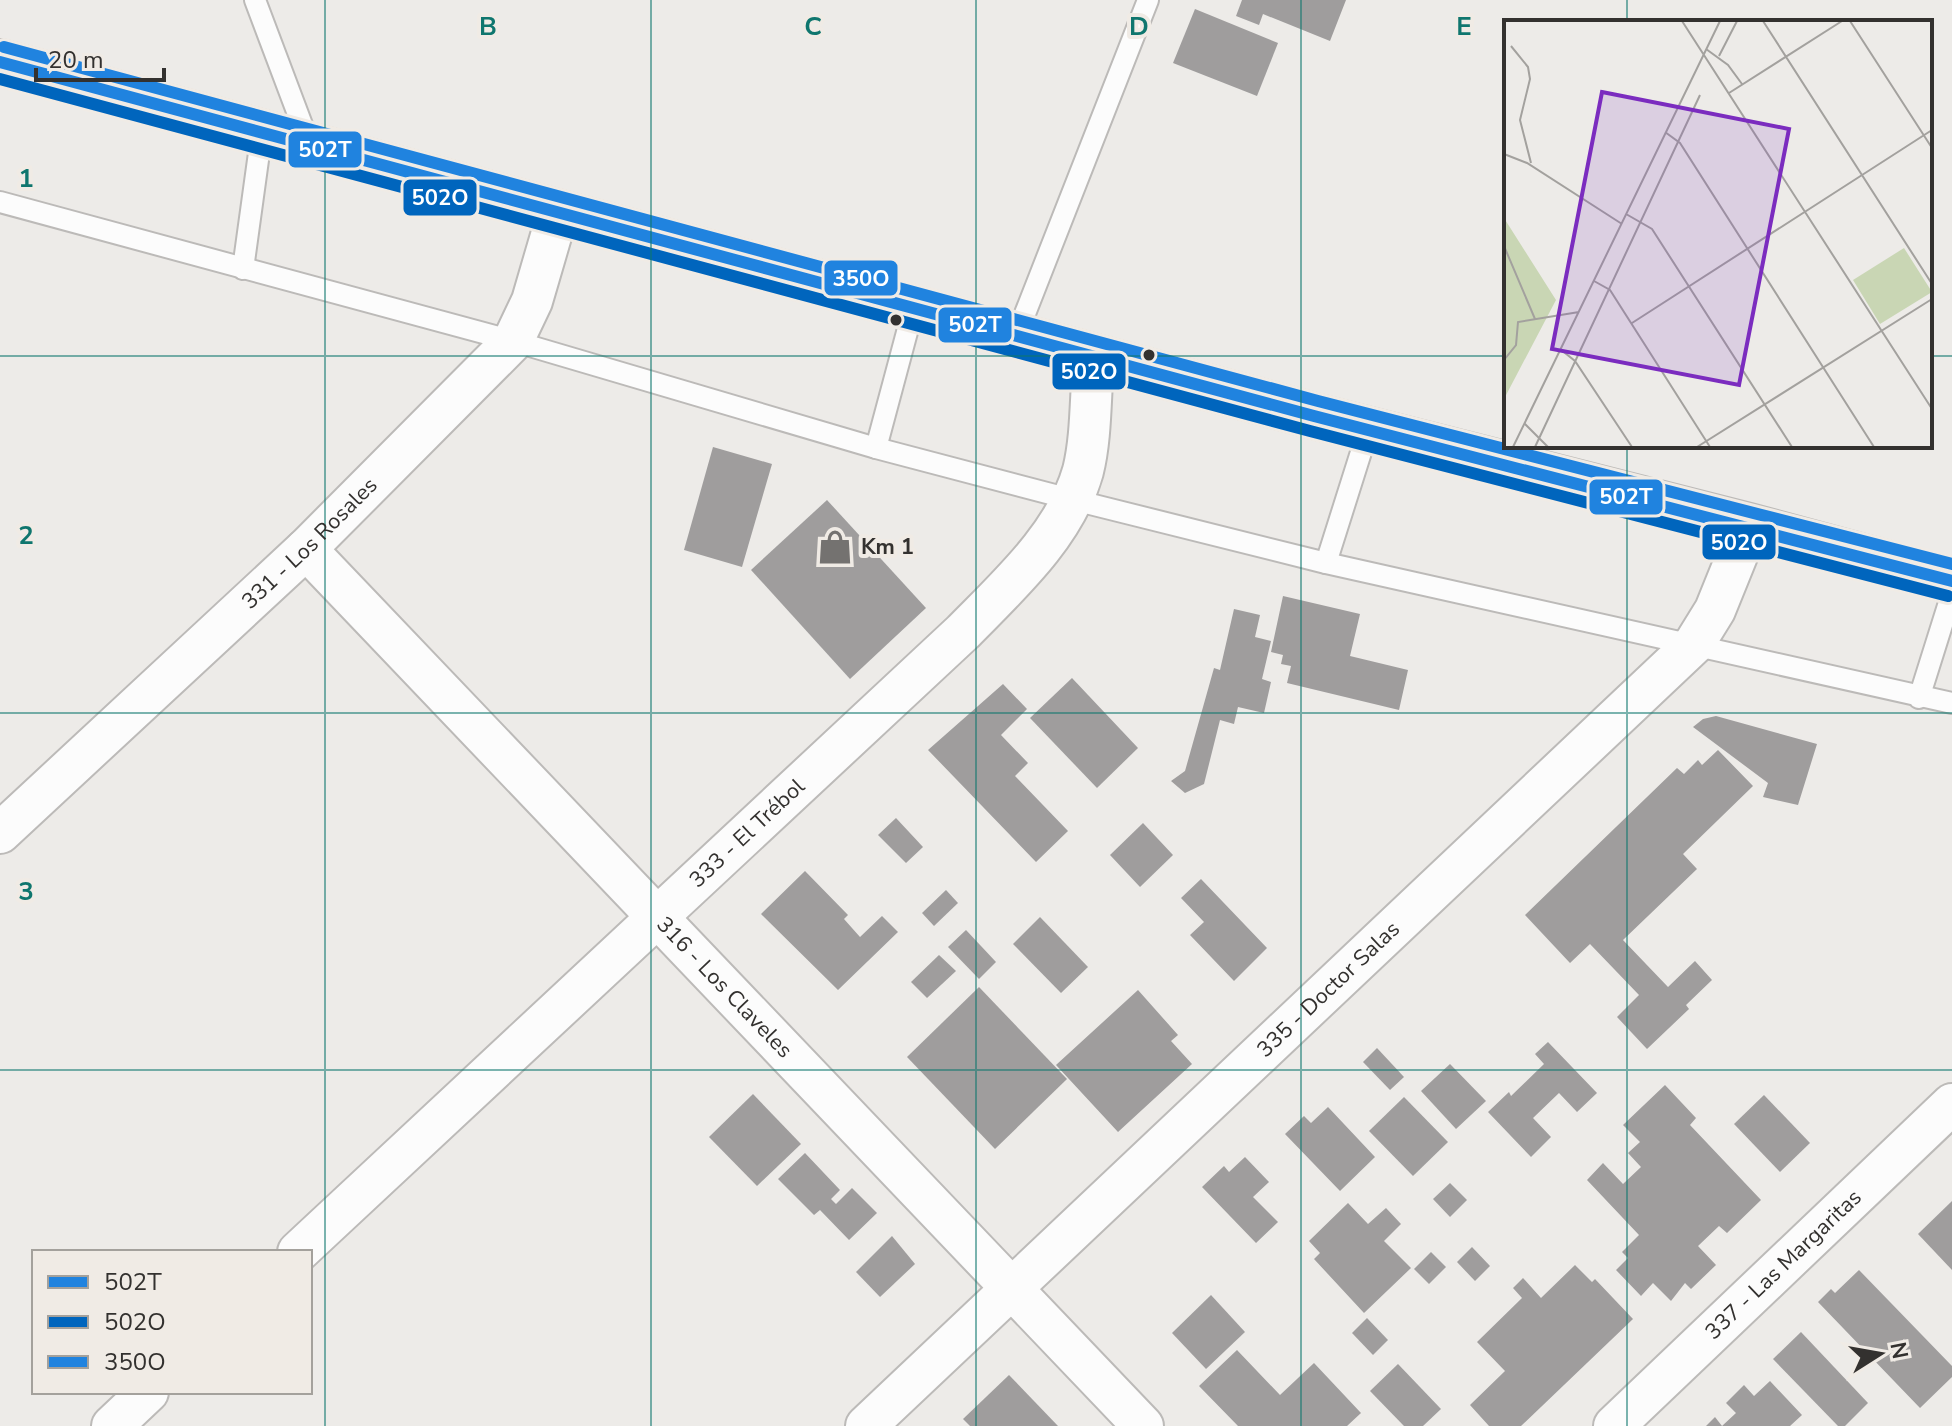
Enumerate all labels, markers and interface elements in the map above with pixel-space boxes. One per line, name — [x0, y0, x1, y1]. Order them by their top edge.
text: B — [479, 9, 497, 44]
text: C — [804, 9, 822, 44]
text: D — [1129, 9, 1149, 44]
text: E — [1456, 9, 1472, 44]
inset map — [1504, 20, 1932, 448]
scale bar — [36, 32, 164, 82]
text: 20 m — [48, 44, 104, 76]
line badge: 502T — [287, 130, 363, 169]
text: 502T — [298, 135, 352, 165]
text: 1 — [18, 161, 34, 196]
line badge: 502O — [402, 178, 478, 217]
text: 502O — [412, 183, 468, 213]
line badge: 350O — [823, 259, 899, 297]
text: 350O — [833, 264, 889, 294]
line badge: 502T — [937, 306, 1013, 344]
text: 502T — [948, 310, 1002, 340]
unlabelled marker — [888, 312, 904, 328]
unlabelled marker — [1141, 347, 1157, 363]
line badge: 502O — [1051, 352, 1127, 391]
text: 502O — [1061, 357, 1117, 387]
street label: 331 - Los Rosales — [235, 471, 384, 616]
line badge: 502T — [1588, 478, 1664, 516]
text: 502T — [1599, 482, 1653, 512]
text: 2 — [18, 518, 34, 553]
line badge: 502O — [1701, 523, 1777, 561]
shop icon: Km 1 — [816, 528, 854, 566]
text: 502O — [1711, 528, 1767, 558]
place label: Km 1 — [861, 532, 914, 562]
street label: 333 - El Trébol — [683, 772, 812, 895]
text: 3 — [18, 874, 34, 909]
street label: 316 - Los Claveles — [650, 910, 799, 1065]
street label: 335 - Doctor Salas — [1250, 914, 1406, 1064]
street label: 337 - Las Margaritas — [1699, 1183, 1868, 1346]
legend — [32, 1250, 312, 1394]
text: 502T — [104, 1266, 162, 1298]
text: 502O — [104, 1306, 166, 1338]
north arrow — [1840, 1314, 1920, 1394]
text: N — [1882, 1339, 1915, 1361]
text: 350O — [104, 1346, 166, 1378]

